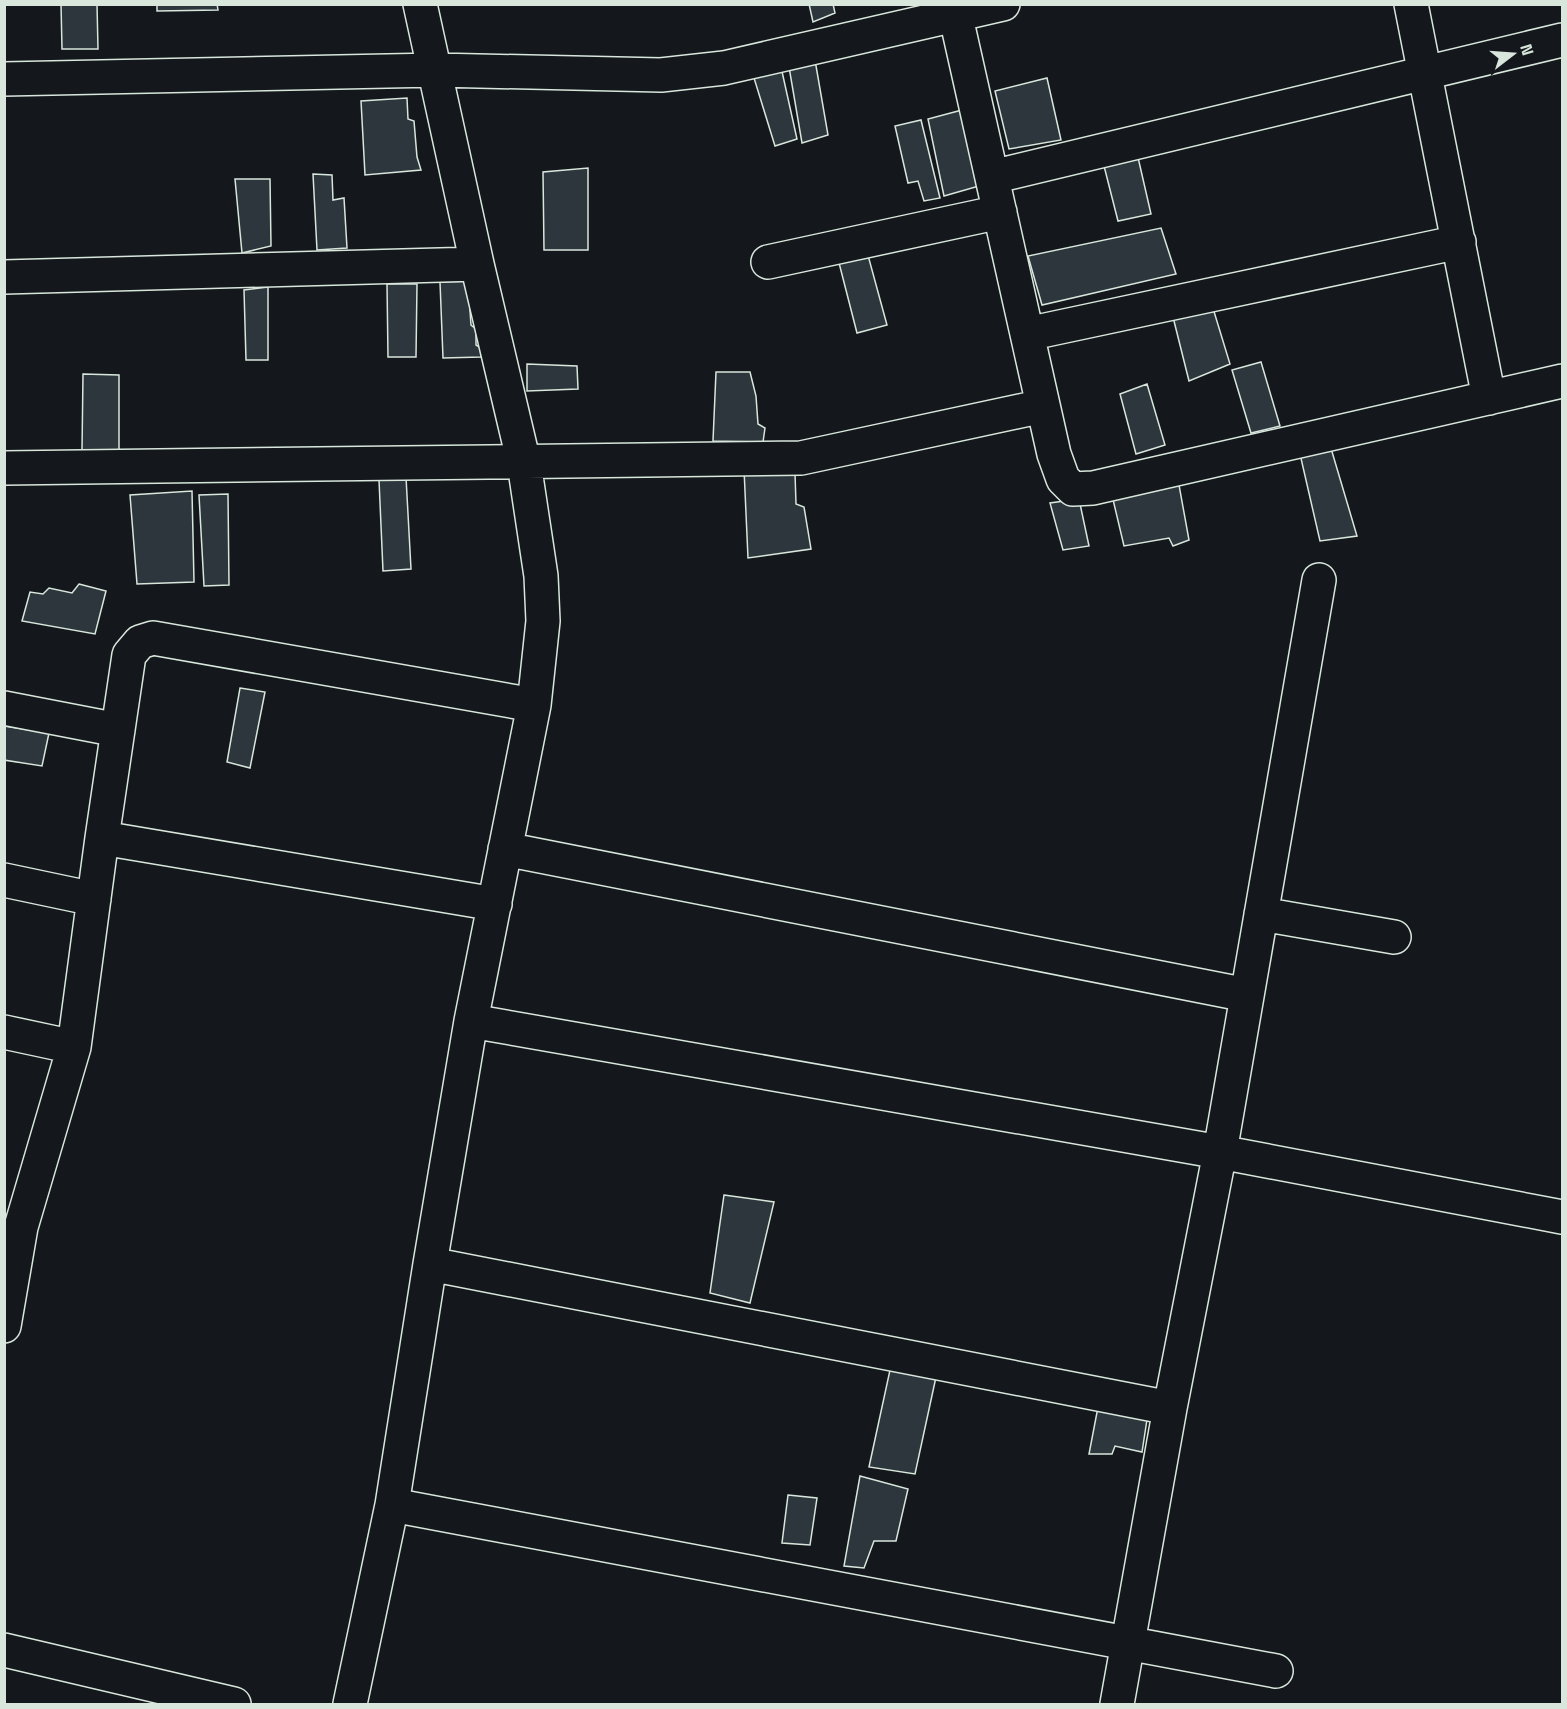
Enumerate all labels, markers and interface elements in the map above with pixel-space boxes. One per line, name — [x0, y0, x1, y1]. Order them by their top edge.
north arrow — [1483, 24, 1543, 84]
text: N — [1515, 42, 1538, 58]

